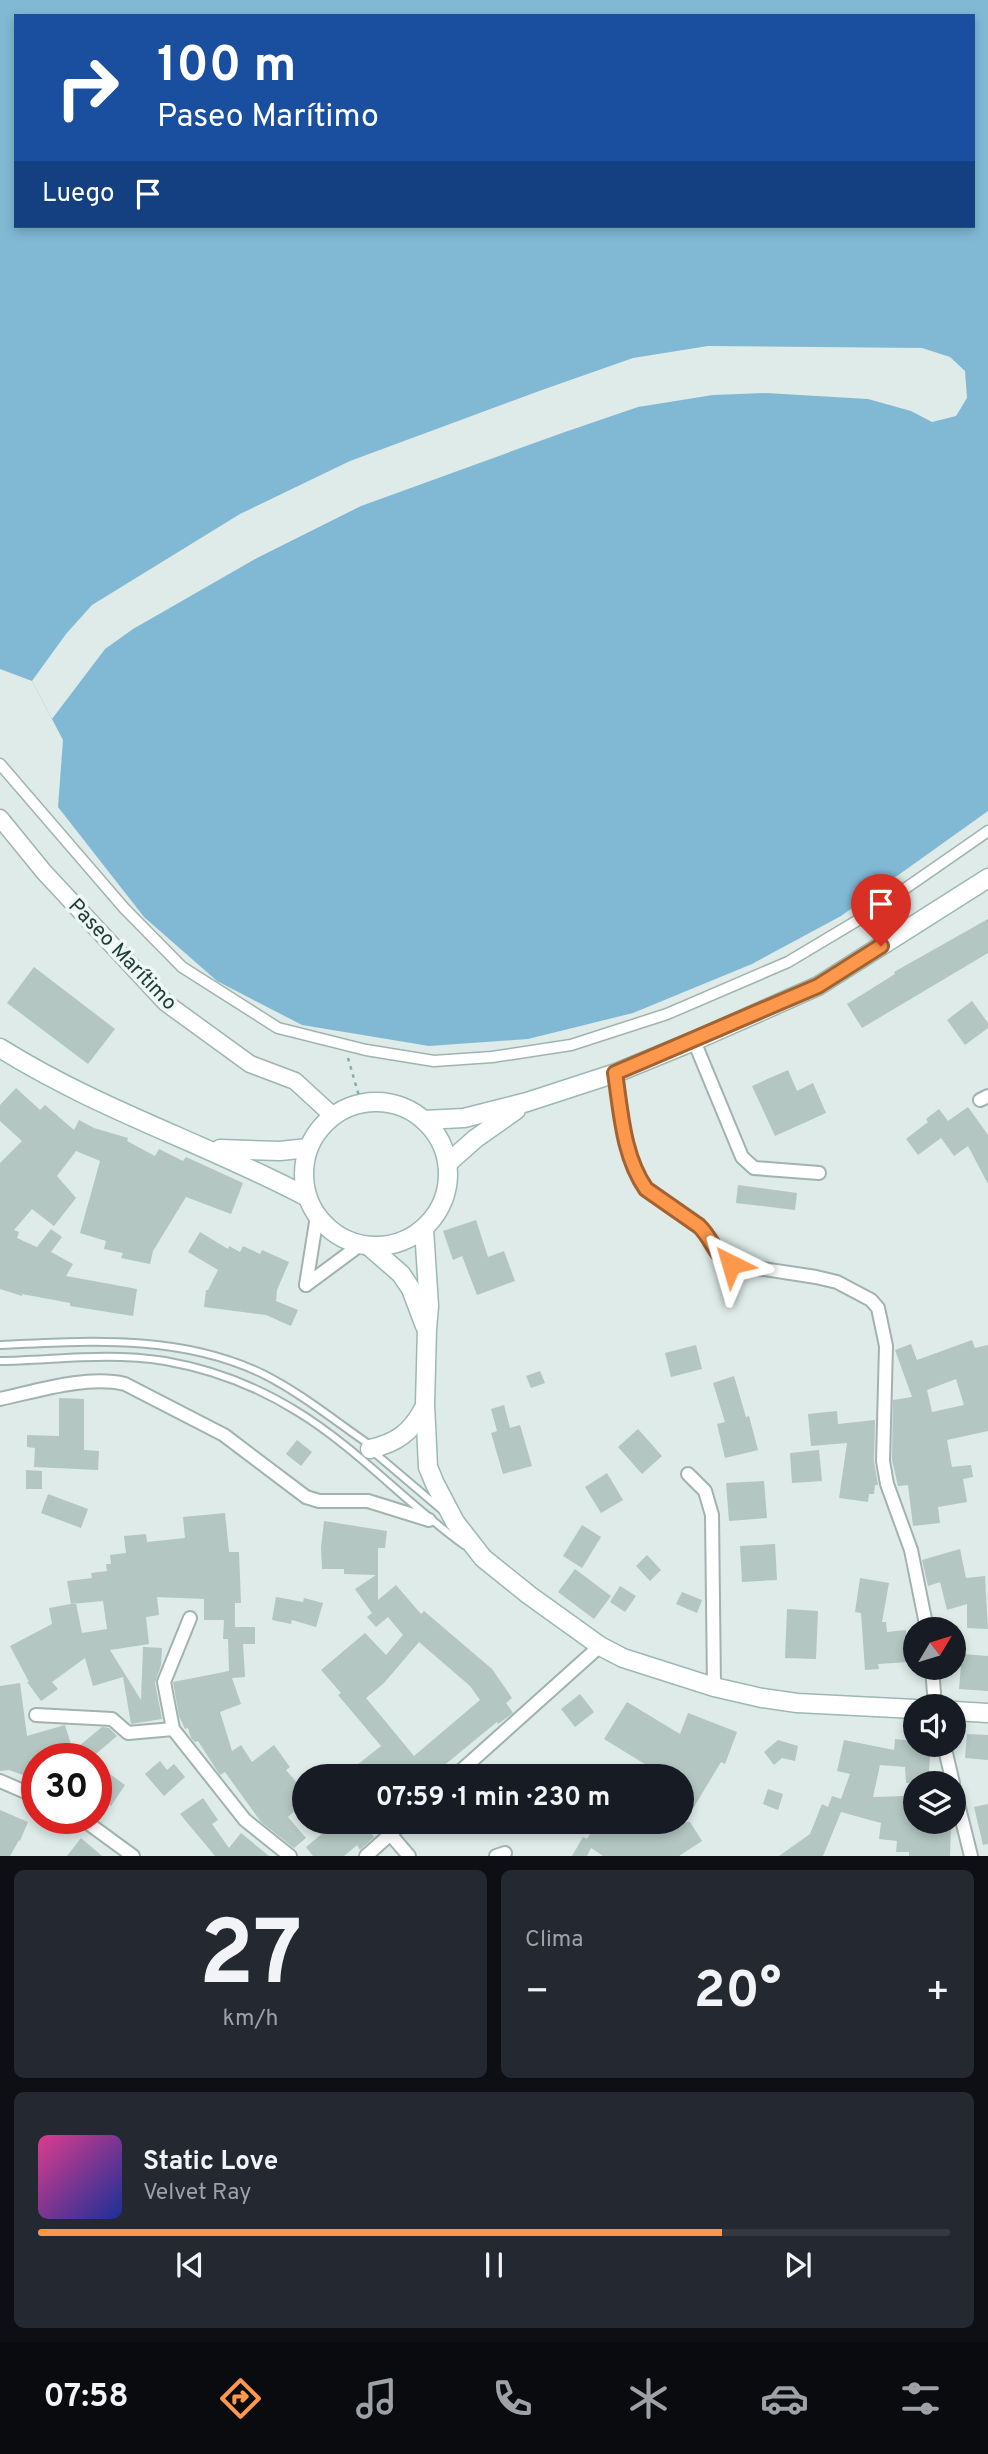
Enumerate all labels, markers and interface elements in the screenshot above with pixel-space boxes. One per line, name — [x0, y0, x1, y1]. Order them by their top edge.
text: 100 m — [157, 37, 296, 99]
icon: right — [42, 42, 133, 133]
text: Paseo Marítimo — [157, 98, 379, 138]
icon: arrive — [129, 175, 167, 213]
text: Luego — [42, 178, 115, 211]
pin — [851, 874, 911, 946]
icon: arrive — [862, 885, 900, 923]
street label: Paseo Marítimo — [62, 893, 182, 1017]
position arrow — [694, 1227, 768, 1301]
north arrow — [903, 1617, 966, 1680]
map controls — [903, 1617, 966, 1834]
button: sound — [903, 1694, 966, 1757]
speed limit sign: 30 — [21, 1743, 112, 1834]
button: layers — [903, 1771, 966, 1834]
text: 07:59 · 1 min · 230 m — [376, 1782, 610, 1815]
text: 27 — [199, 1902, 302, 2017]
text: Clima — [525, 1926, 583, 1955]
text: 20° — [694, 1960, 781, 2026]
text: − — [525, 1969, 550, 2018]
text: + — [925, 1969, 950, 2018]
text: km/h — [223, 2005, 278, 2034]
text: Static Love — [143, 2146, 278, 2179]
text: Velvet Ray — [143, 2179, 251, 2208]
icon: previous — [171, 2246, 209, 2284]
icon: pause — [475, 2246, 513, 2284]
icon: next — [779, 2246, 817, 2284]
icon: directions — [216, 2374, 265, 2423]
icon: music — [352, 2374, 401, 2423]
icon: phone — [488, 2374, 537, 2423]
icon: climate — [624, 2374, 673, 2423]
icon: car — [760, 2374, 809, 2423]
icon: filters — [896, 2374, 945, 2423]
text: 07:58 — [43, 2378, 129, 2418]

